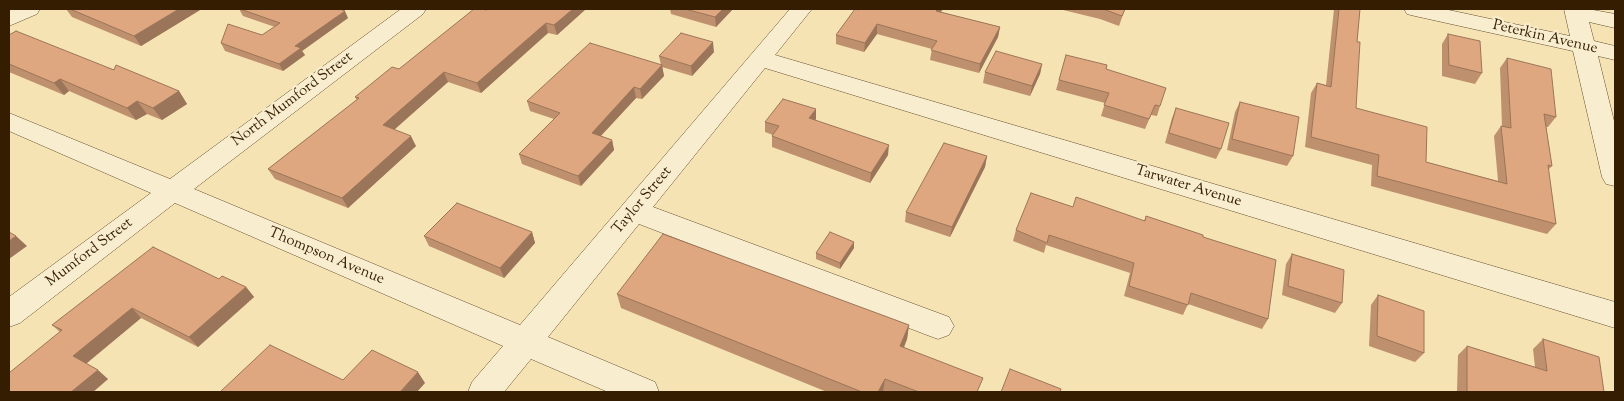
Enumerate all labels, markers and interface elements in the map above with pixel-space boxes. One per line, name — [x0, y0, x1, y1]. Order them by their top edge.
street label: Peterkin Avenue — [1491, 17, 1599, 59]
street label: North Mumford Street — [229, 49, 357, 151]
street label: Tarwater Avenue — [1132, 162, 1244, 212]
street label: Taylor Street — [609, 163, 677, 239]
street label: Mumford Street — [43, 215, 137, 291]
street label: Thompson Avenue — [265, 224, 387, 290]

